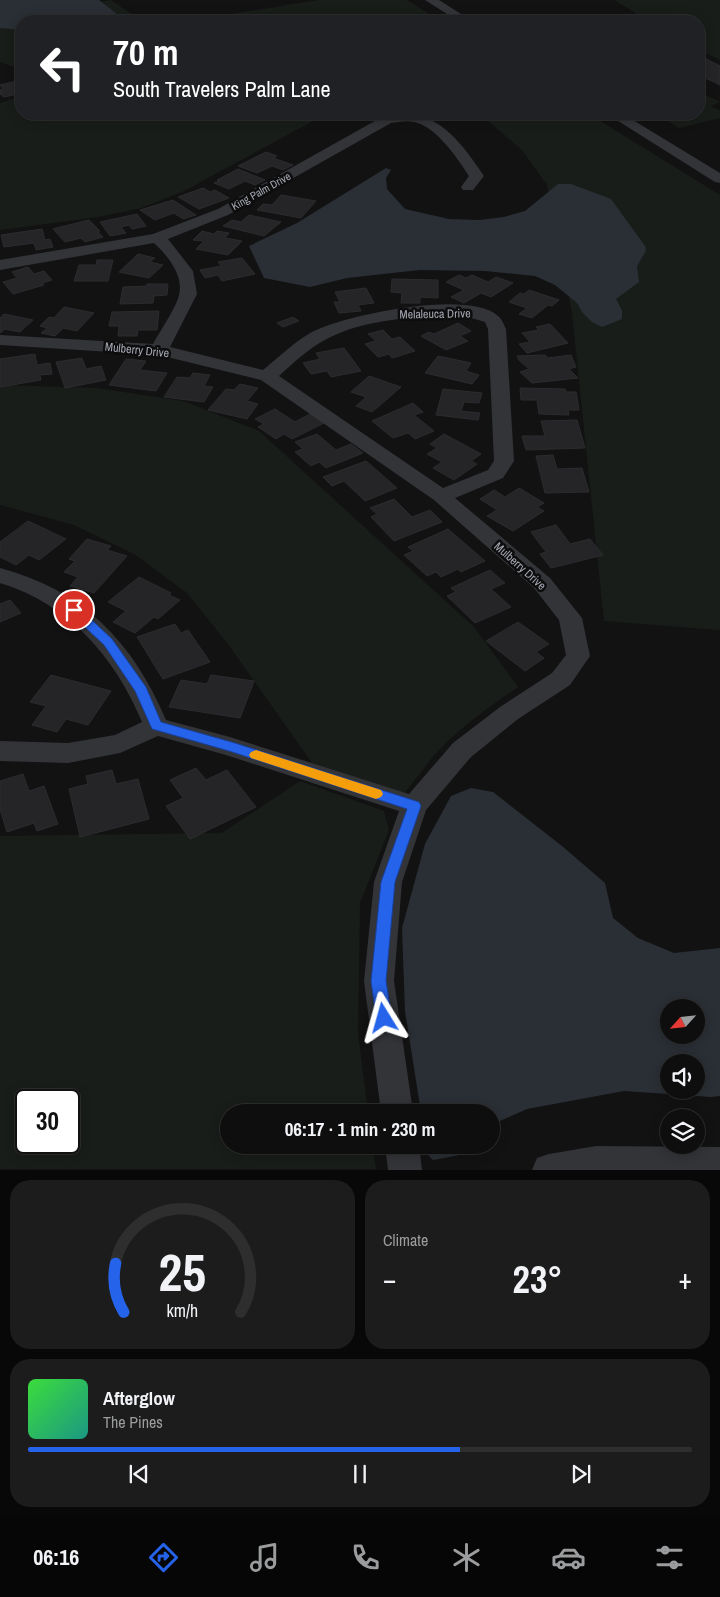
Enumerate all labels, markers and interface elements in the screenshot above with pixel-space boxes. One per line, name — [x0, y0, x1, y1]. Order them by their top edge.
text: 70 m — [113, 29, 178, 76]
icon: left — [30, 35, 95, 100]
text: South Travelers Palm Lane — [113, 74, 331, 104]
street label: King Palm Drive — [229, 169, 293, 213]
street label: Melaleuca Drive — [399, 305, 471, 323]
street label: Mulberry Drive — [104, 339, 170, 361]
street label: Mulberry Drive — [491, 538, 549, 594]
pin — [53, 589, 95, 631]
icon: arrive — [60, 596, 88, 624]
position arrow — [357, 991, 409, 1043]
north arrow — [660, 999, 705, 1044]
map controls — [660, 999, 705, 1154]
button: sound — [660, 1054, 705, 1099]
speed limit sign: 30 — [15, 1089, 80, 1154]
button: layers — [660, 1109, 705, 1154]
text: 06:17 · 1 min · 230 m — [285, 1116, 435, 1142]
text: Climate — [383, 1229, 428, 1251]
text: 25 — [159, 1237, 206, 1307]
text: 23° — [513, 1254, 562, 1305]
text: − — [383, 1260, 396, 1298]
text: + — [679, 1260, 692, 1298]
text: km/h — [167, 1299, 198, 1323]
text: Afterglow — [103, 1385, 175, 1411]
text: The Pines — [103, 1411, 163, 1433]
icon: previous — [125, 1460, 153, 1488]
icon: pause — [346, 1460, 374, 1488]
icon: next — [567, 1460, 595, 1488]
icon: directions — [146, 1540, 181, 1575]
icon: music — [247, 1540, 282, 1575]
icon: phone — [348, 1540, 383, 1575]
icon: climate — [449, 1540, 484, 1575]
icon: car — [551, 1540, 586, 1575]
icon: filters — [652, 1540, 687, 1575]
text: 06:16 — [33, 1542, 79, 1572]

